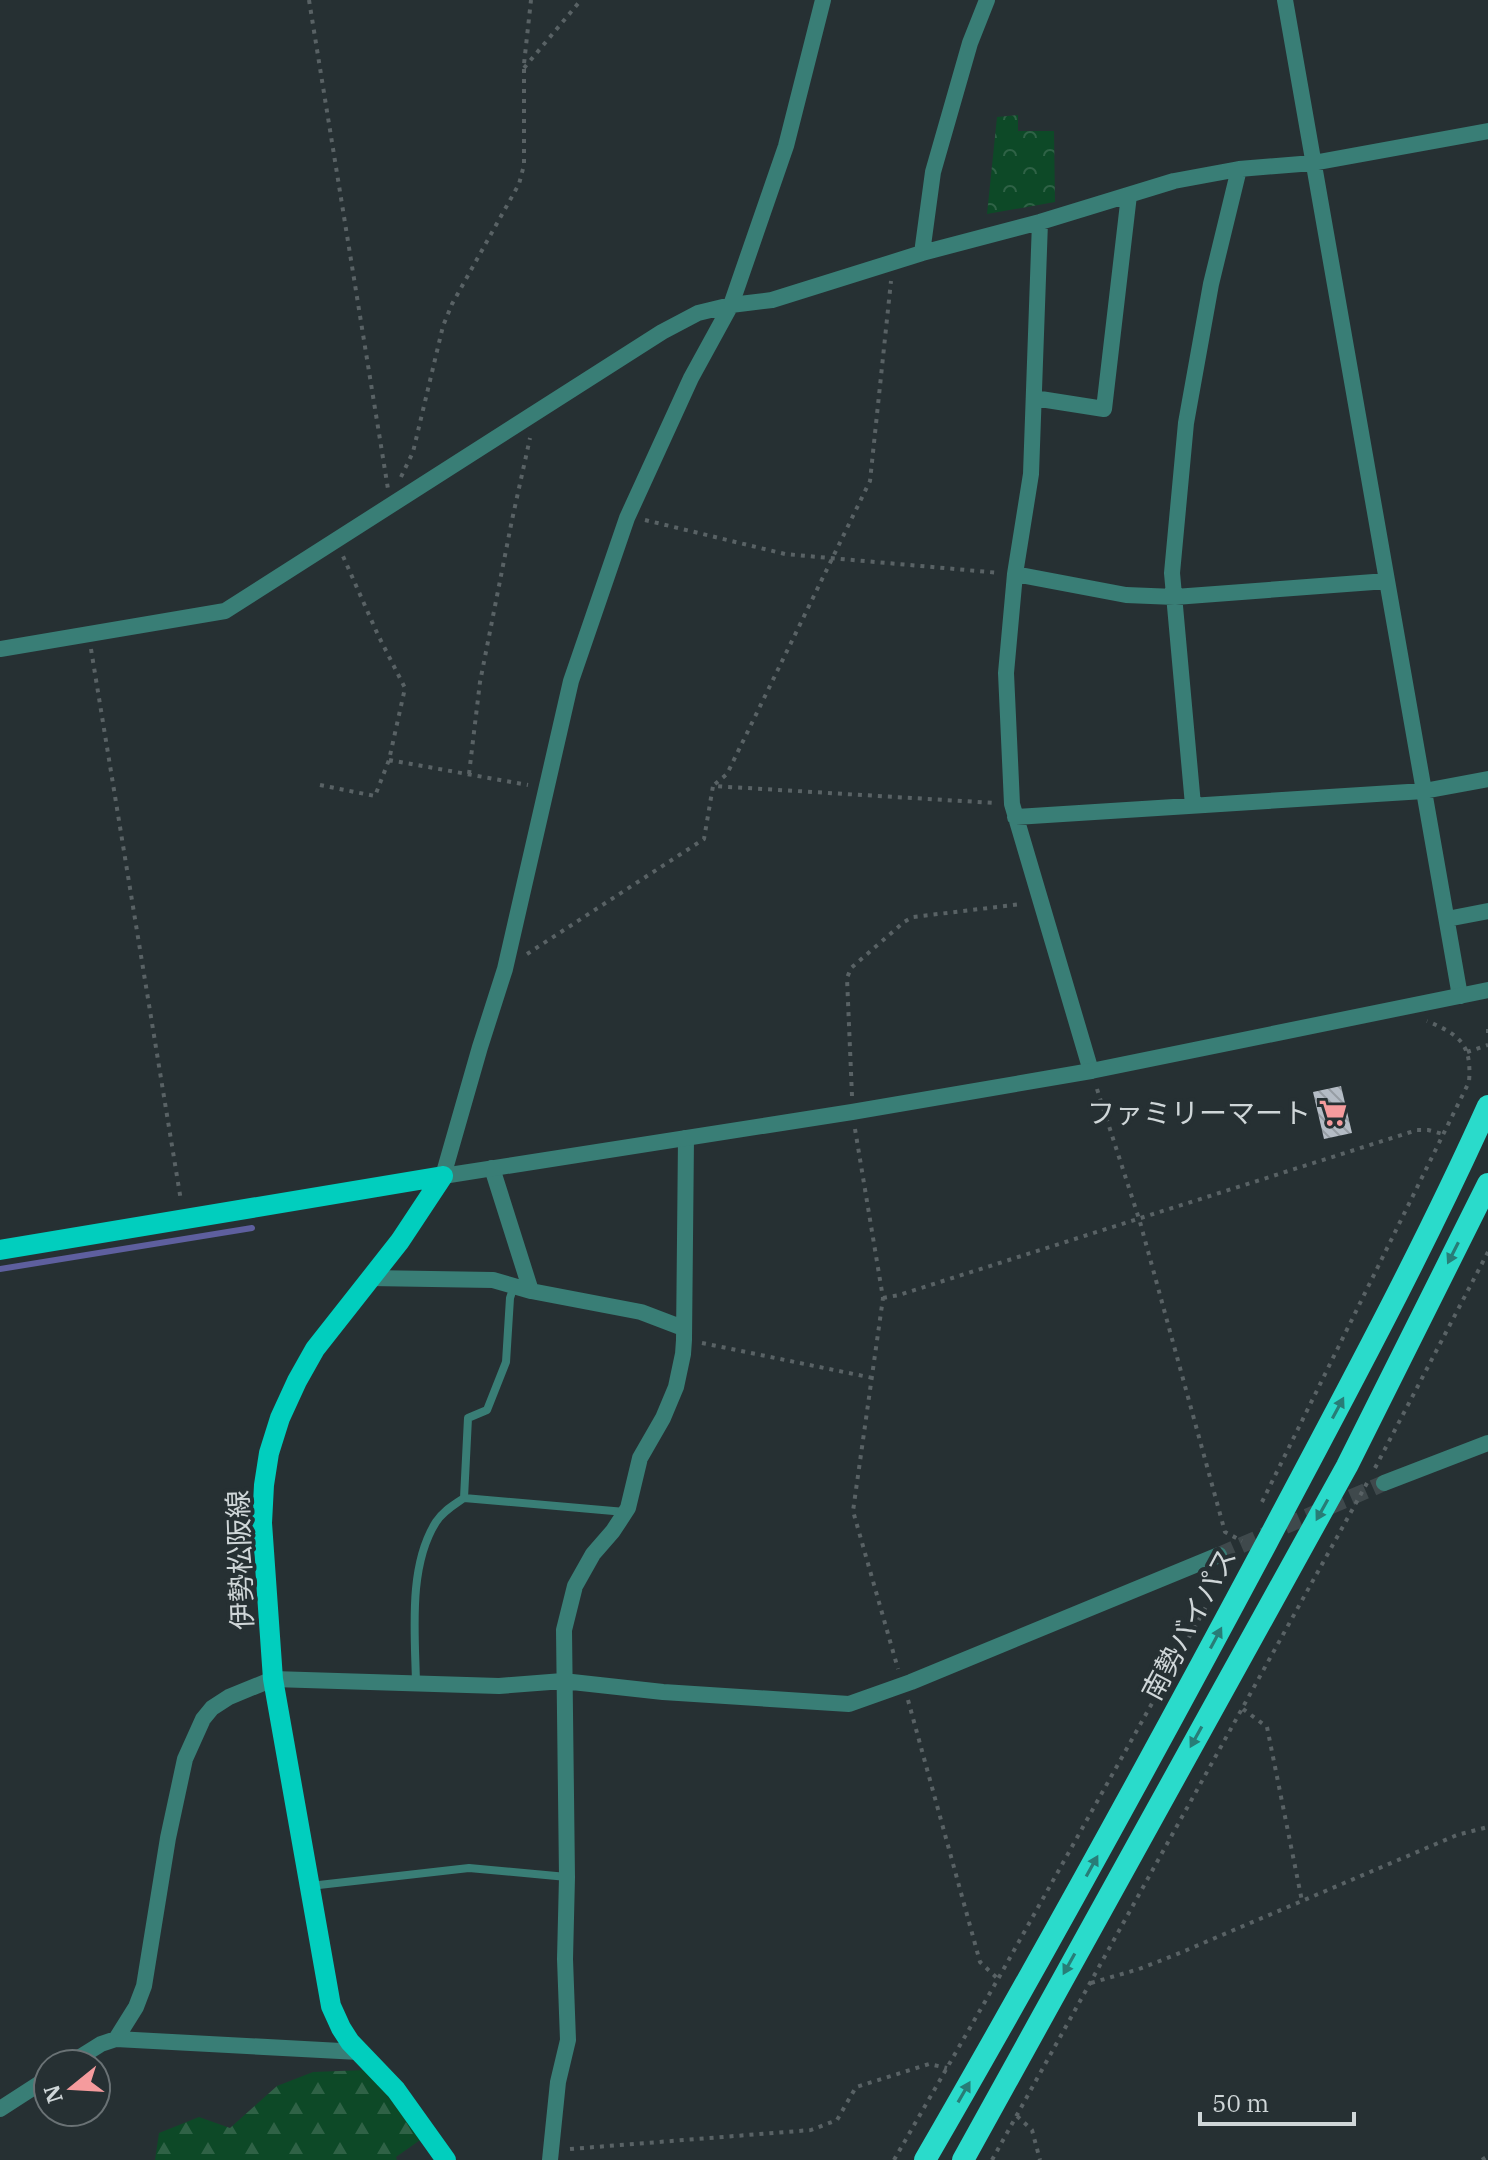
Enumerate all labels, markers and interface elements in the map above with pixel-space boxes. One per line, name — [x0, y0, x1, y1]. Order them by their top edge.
place label: ファミリーマート — [1087, 1094, 1311, 1131]
supermarket icon: ファミリーマート — [1318, 1098, 1348, 1128]
one-way arrow — [1446, 1242, 1460, 1265]
one-way arrow — [1331, 1397, 1345, 1419]
street label: 伊勢松阪線 — [219, 1489, 260, 1631]
one-way arrow — [1315, 1498, 1329, 1521]
street label: 南勢バイパス — [1133, 1541, 1244, 1706]
one-way arrow — [1209, 1626, 1223, 1649]
one-way arrow — [1189, 1726, 1203, 1748]
one-way arrow — [1084, 1855, 1098, 1877]
one-way arrow — [1063, 1953, 1077, 1975]
north arrow — [32, 2048, 112, 2128]
scale bar — [1200, 2076, 1354, 2126]
one-way arrow — [957, 2081, 971, 2104]
text: N — [36, 2082, 69, 2107]
text: 50 m — [1212, 2087, 1269, 2119]

